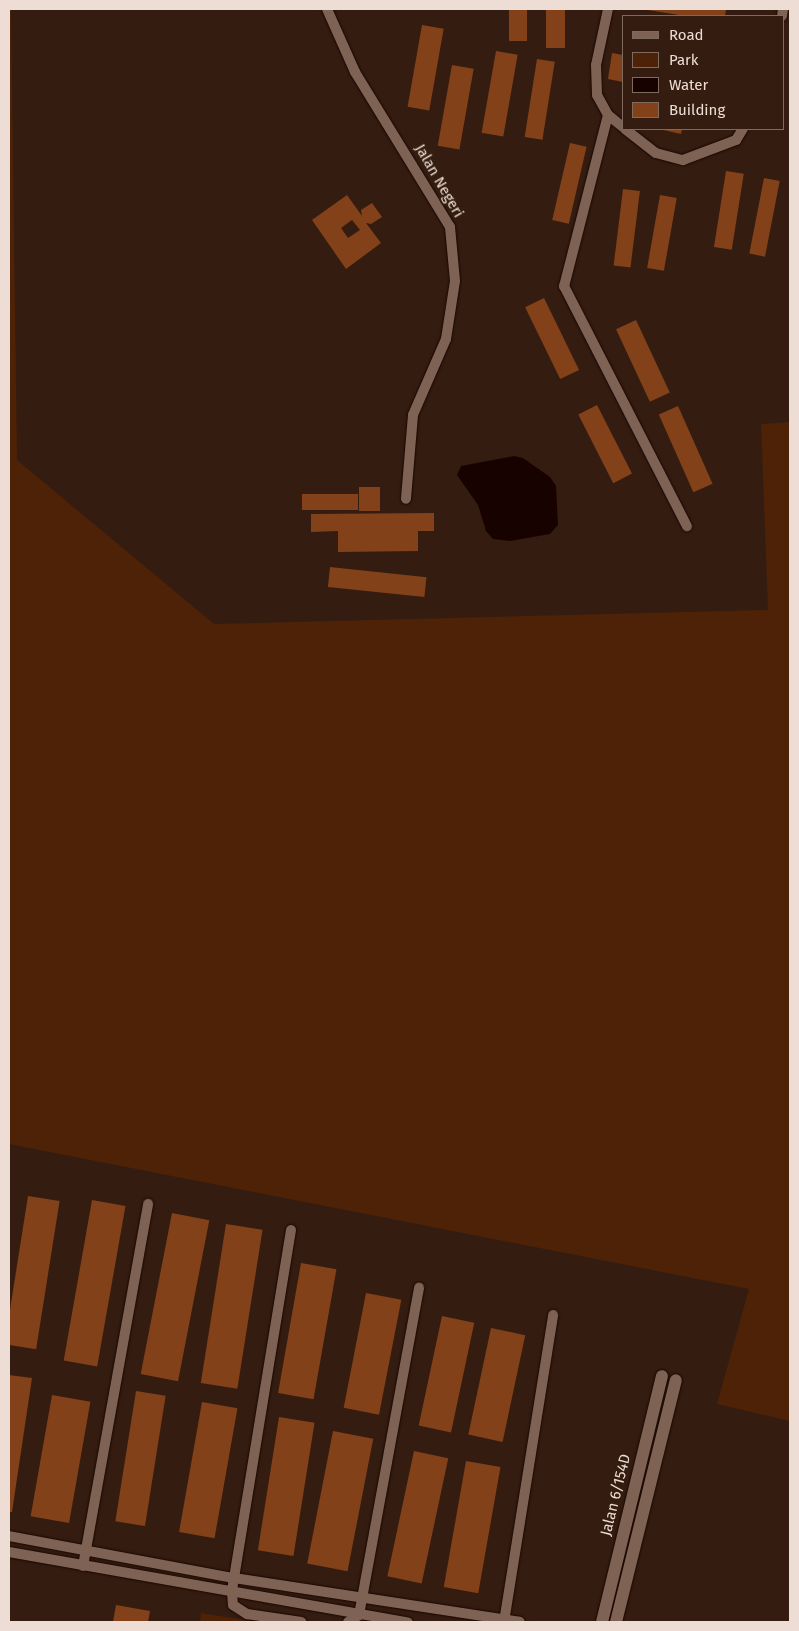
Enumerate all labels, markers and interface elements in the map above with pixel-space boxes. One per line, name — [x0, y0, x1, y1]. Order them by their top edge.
legend — [622, 15, 784, 130]
text: Road — [669, 26, 704, 44]
text: Park — [669, 51, 699, 69]
text: Water — [669, 76, 708, 94]
text: Building — [669, 101, 725, 119]
street label: Jalan Negeri — [411, 141, 467, 221]
street label: Jalan 6/154D — [597, 1452, 635, 1538]

